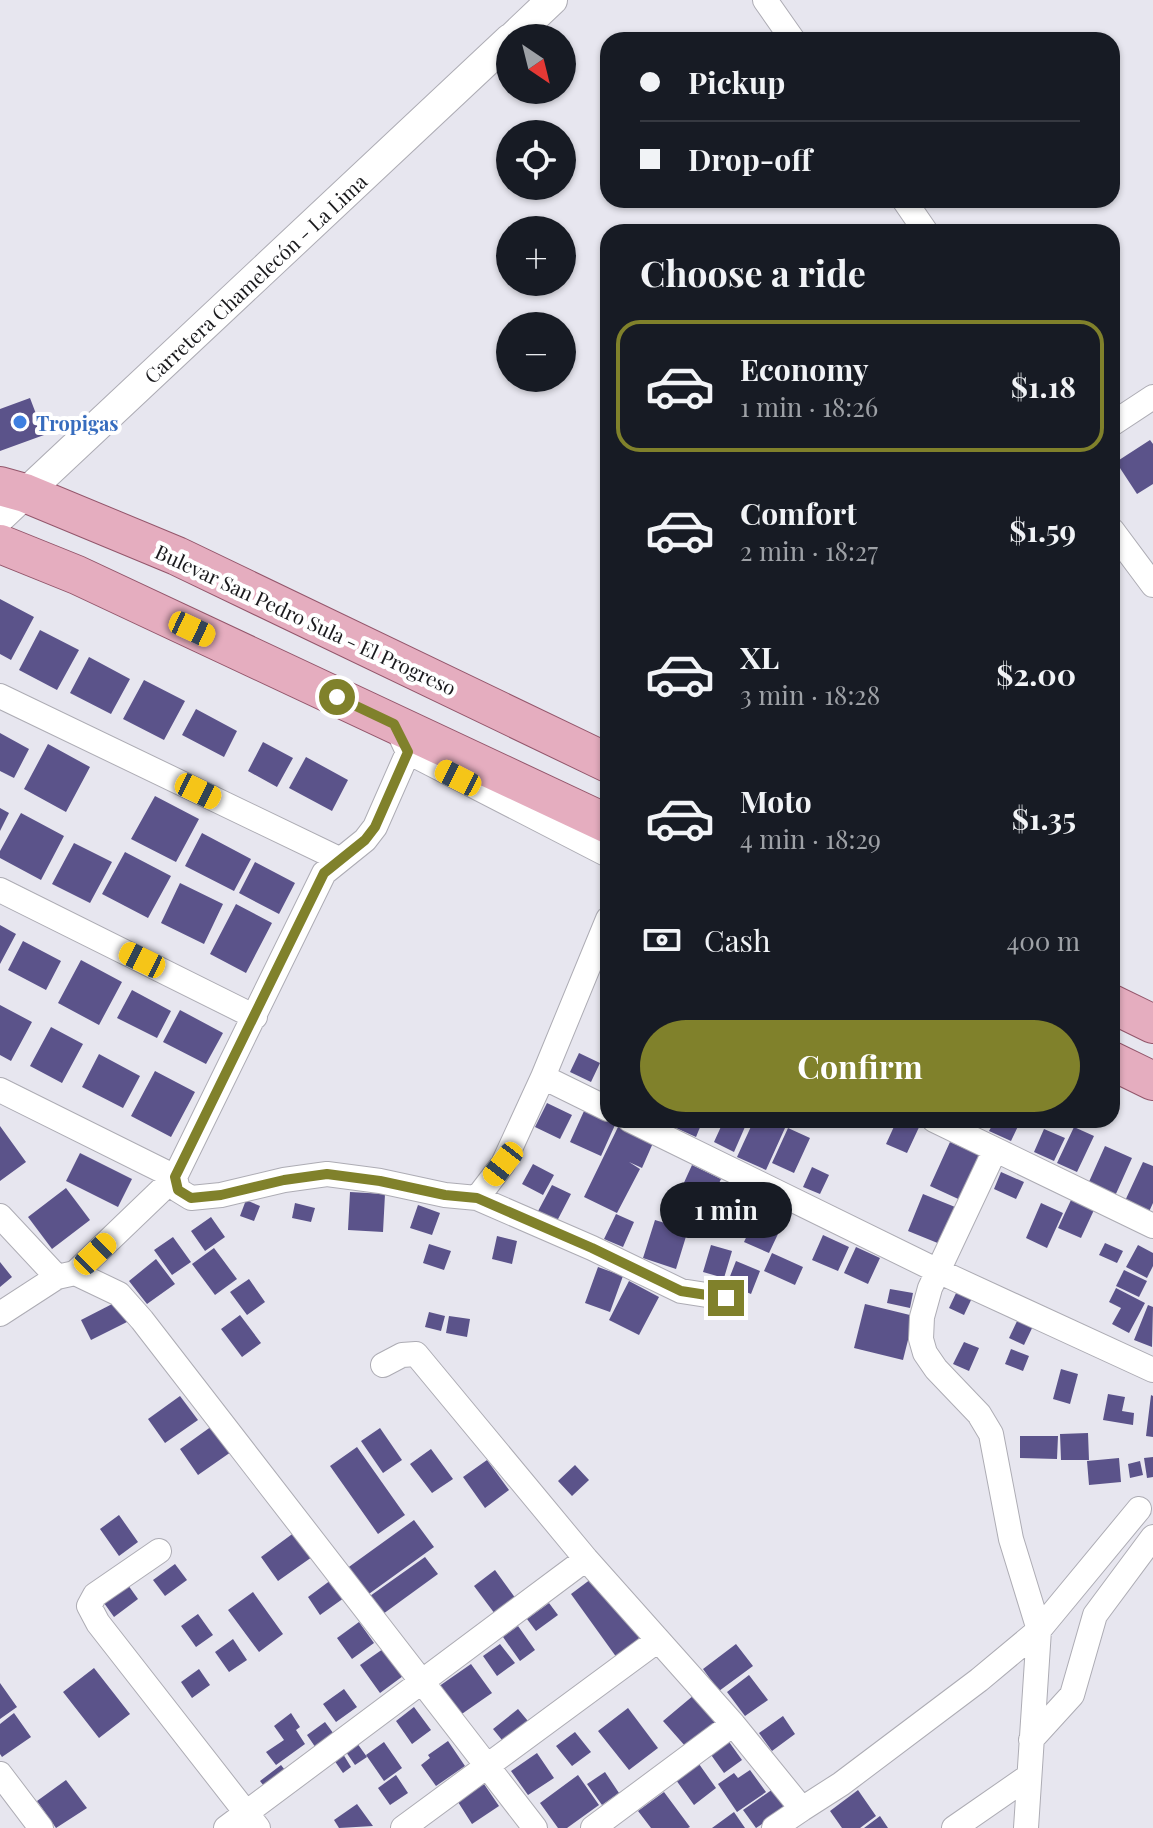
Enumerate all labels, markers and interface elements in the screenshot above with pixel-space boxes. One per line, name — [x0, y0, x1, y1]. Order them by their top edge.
north arrow — [496, 24, 576, 104]
map controls — [496, 24, 576, 392]
text: Pickup — [688, 62, 785, 102]
button: locate — [496, 120, 576, 200]
text: Drop-off — [688, 139, 812, 179]
street label: Carretera Chamelecón - La Lima — [138, 167, 372, 389]
button: + — [496, 216, 576, 296]
text: Choose a ride — [640, 248, 866, 296]
button: − — [496, 312, 576, 392]
text: Economy — [740, 349, 869, 389]
icon: car — [644, 350, 716, 422]
text: $1.18 — [1011, 366, 1076, 406]
text: 1 min · 18:26 — [740, 389, 878, 424]
place label: Tropigas — [36, 409, 118, 436]
marker: Tropigas — [11, 413, 29, 431]
text: Comfort — [740, 493, 857, 533]
icon: car — [644, 494, 716, 566]
text: $1.59 — [1009, 510, 1076, 550]
text: 2 min · 18:27 — [740, 533, 878, 568]
street label: Bulevar San Pedro Sula - El Progreso — [151, 537, 461, 701]
car — [165, 608, 219, 650]
text: XL — [740, 637, 779, 677]
icon: car — [644, 638, 716, 710]
text: $2.00 — [996, 654, 1076, 694]
text: 3 min · 18:28 — [740, 677, 880, 712]
route start — [319, 679, 355, 715]
car — [431, 756, 485, 800]
car — [171, 770, 225, 812]
text: Moto — [740, 781, 812, 821]
icon: car — [644, 782, 716, 854]
text: $1.35 — [1012, 798, 1076, 838]
text: 4 min · 18:29 — [740, 821, 881, 856]
icon: cash — [640, 918, 684, 962]
text: Cash — [704, 920, 771, 960]
text: 400 m — [1006, 923, 1080, 958]
car — [115, 939, 169, 981]
button: Confirm — [640, 1020, 1080, 1112]
car — [479, 1138, 527, 1190]
callout: 1 min — [660, 1182, 792, 1238]
text: 1 min — [694, 1192, 758, 1227]
car — [69, 1229, 121, 1279]
route end — [708, 1280, 744, 1316]

